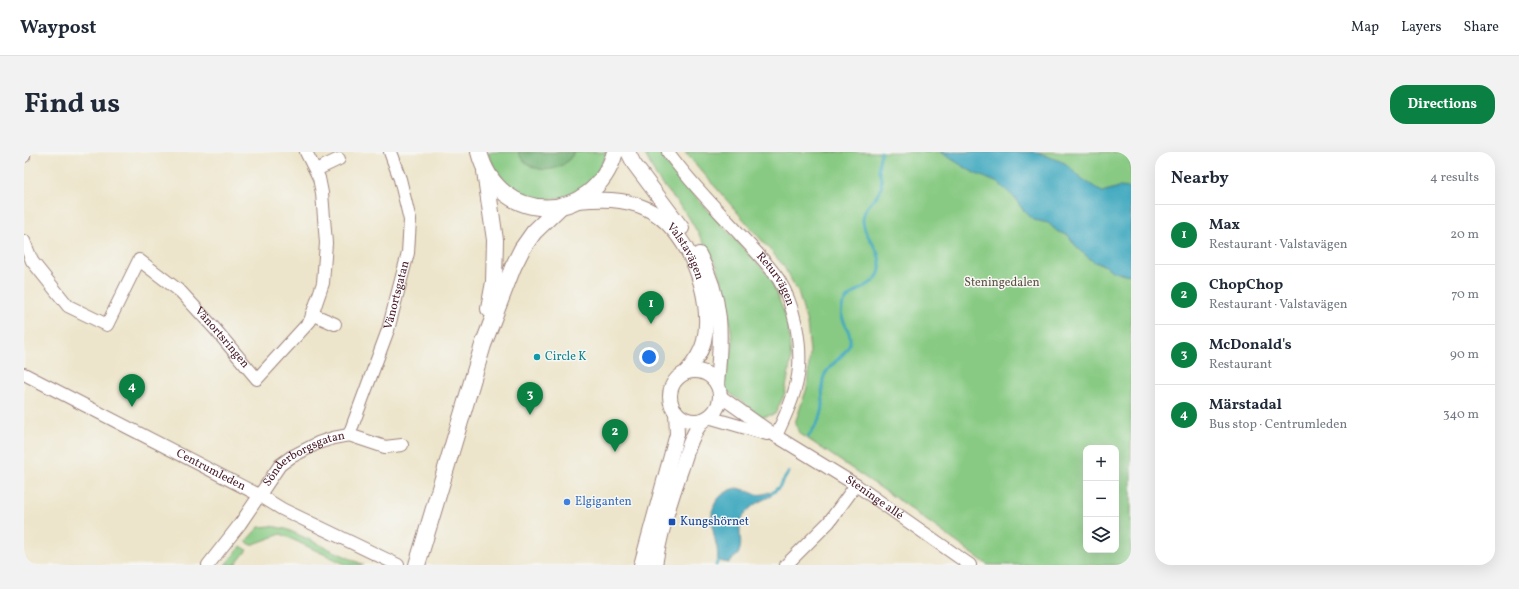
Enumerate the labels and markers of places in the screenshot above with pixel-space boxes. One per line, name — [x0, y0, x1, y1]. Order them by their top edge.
pin: 1 — [638, 291, 664, 324]
place label: Circle K — [545, 349, 586, 365]
marker: Circle K — [532, 352, 542, 362]
pin: 4 — [119, 374, 145, 407]
pin: 3 — [517, 382, 543, 415]
pin: 2 — [602, 419, 628, 452]
place label: Elgiganten — [575, 494, 632, 510]
marker: Elgiganten — [562, 497, 572, 507]
place label: Kungshörnet — [680, 514, 749, 530]
marker: Kungshörnet — [667, 517, 677, 527]

